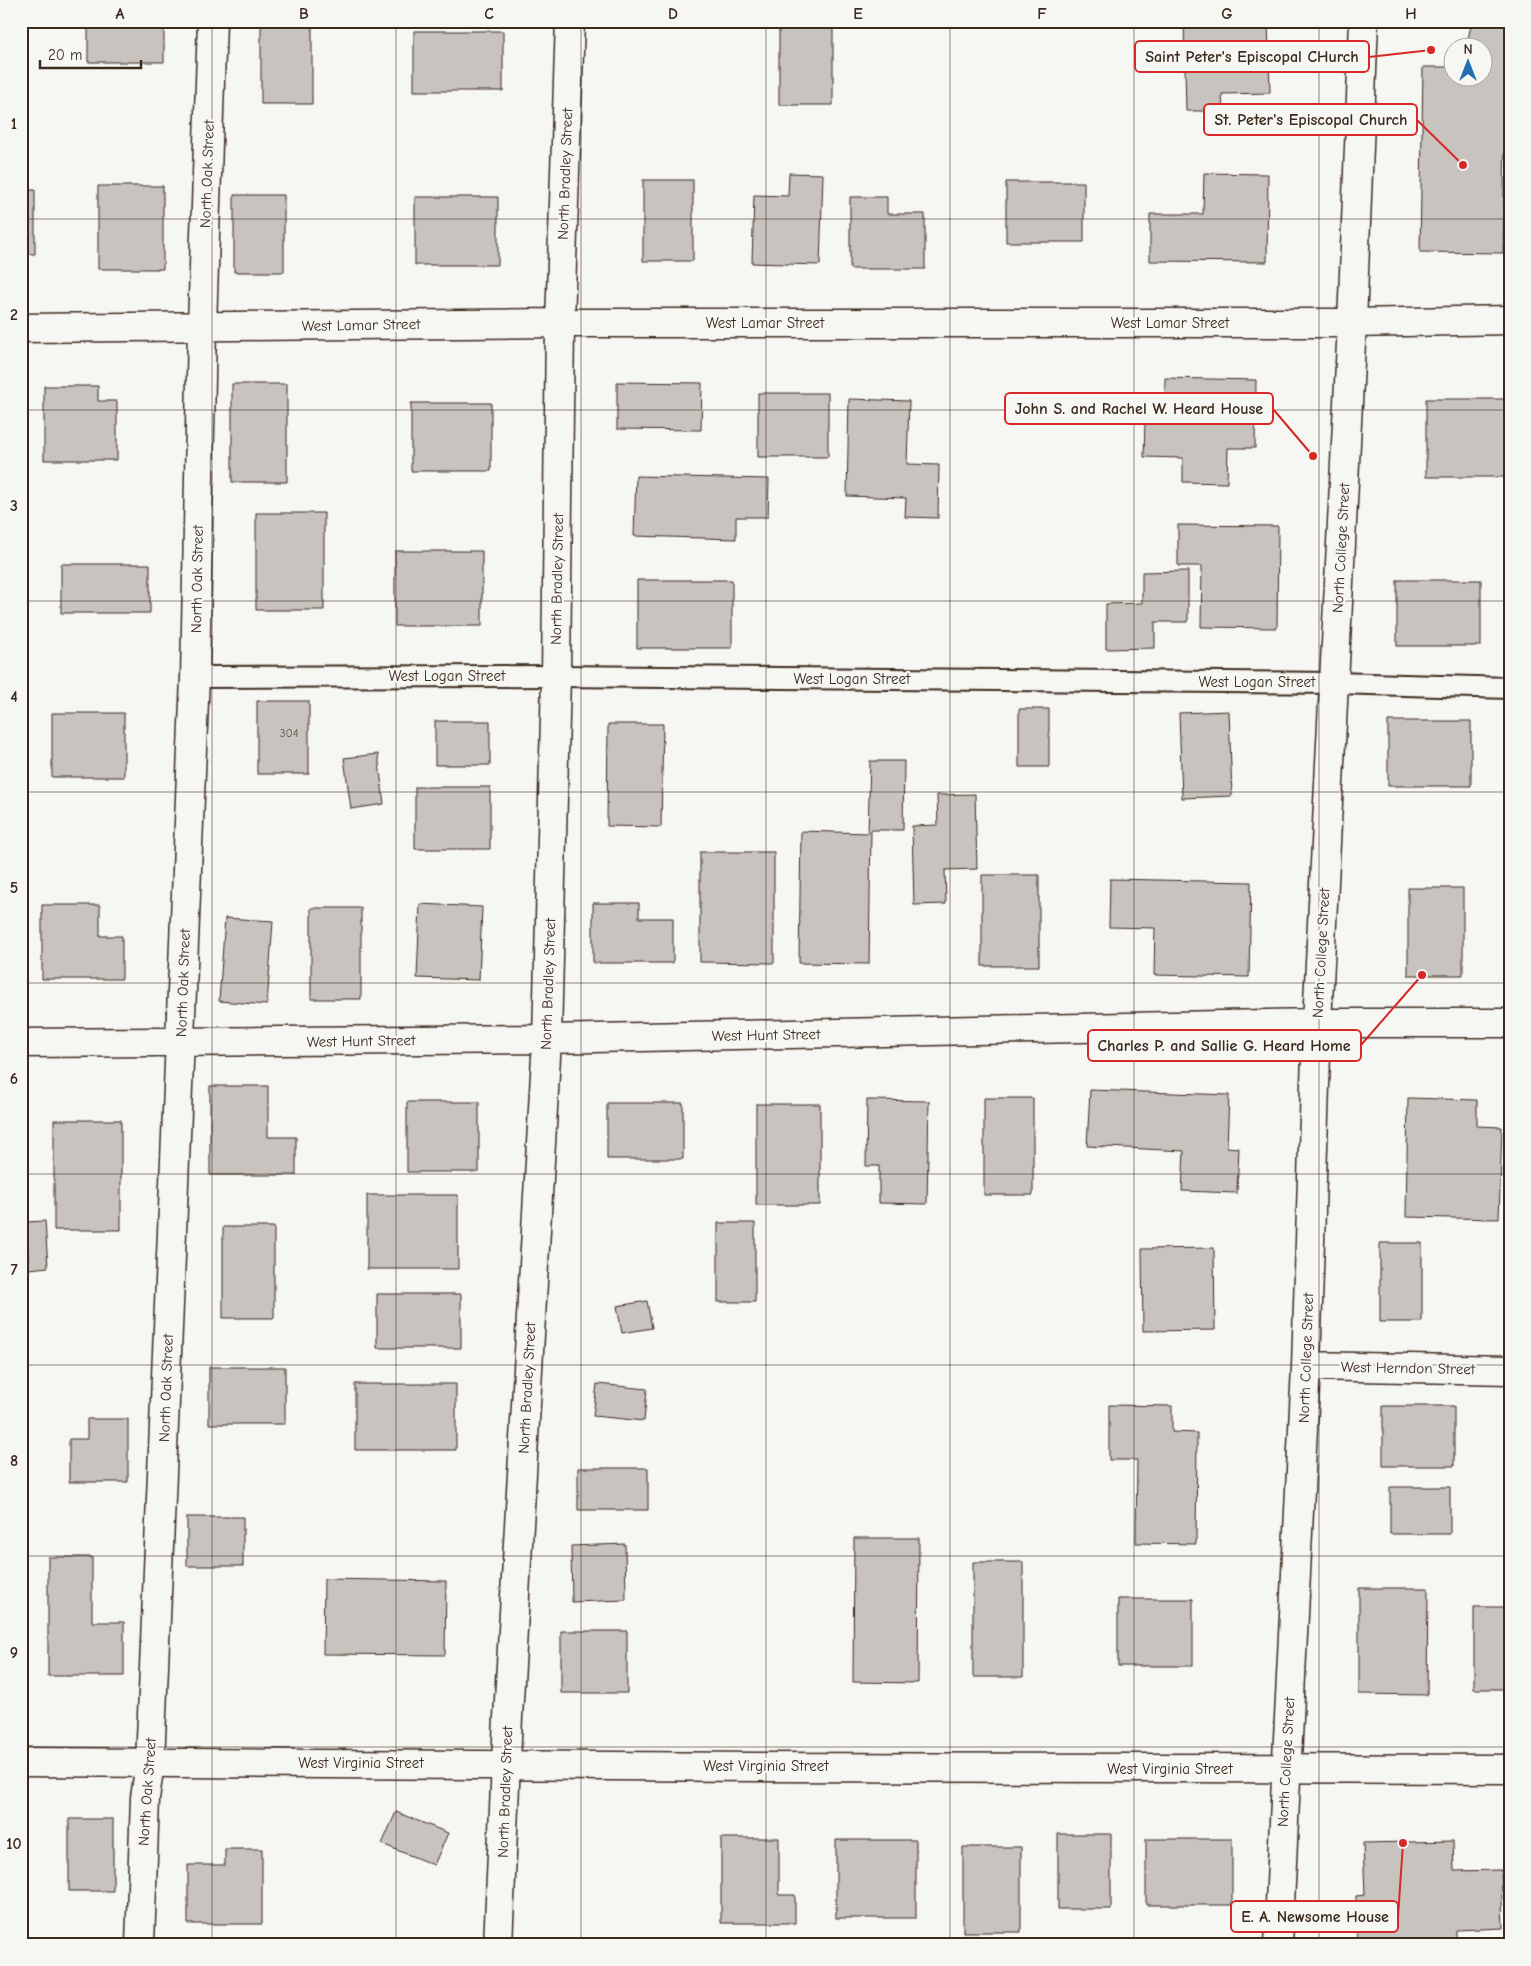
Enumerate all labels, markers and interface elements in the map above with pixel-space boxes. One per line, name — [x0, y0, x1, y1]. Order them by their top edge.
text: A — [116, 5, 125, 23]
text: B — [299, 5, 309, 23]
text: C — [484, 5, 494, 23]
text: D — [668, 5, 678, 23]
text: E — [853, 5, 863, 23]
text: F — [1037, 5, 1047, 23]
text: G — [1221, 5, 1233, 23]
text: H — [1405, 5, 1417, 23]
scale bar — [40, 38, 141, 70]
north arrow — [1444, 38, 1494, 88]
callout: Saint Peter's Episcopal CHurch — [1135, 41, 1369, 72]
text: N — [1463, 41, 1473, 58]
text: 20 m — [48, 46, 82, 64]
text: Saint Peter's Episcopal CHurch — [1145, 48, 1359, 66]
callout: St. Peter's Episcopal Church — [1204, 104, 1417, 135]
street label: North Bradley Street — [554, 107, 576, 240]
text: St. Peter's Episcopal Church — [1215, 111, 1407, 129]
text: 1 — [11, 115, 17, 133]
street label: North Oak Street — [196, 119, 218, 228]
text: 2 — [10, 306, 18, 324]
street label: West Lamar Street — [706, 314, 825, 332]
street label: West Lamar Street — [1111, 314, 1230, 332]
street label: West Lamar Street — [302, 315, 421, 335]
callout: John S. and Rachel W. Heard House — [1005, 393, 1273, 424]
text: John S. and Rachel W. Heard House — [1015, 400, 1263, 418]
street label: North College Street — [1329, 482, 1353, 614]
text: 3 — [10, 497, 18, 515]
street label: North Bradley Street — [547, 512, 567, 645]
street label: North Oak Street — [187, 524, 207, 633]
street label: West Logan Street — [389, 667, 506, 685]
street label: West Logan Street — [794, 670, 911, 688]
street label: West Logan Street — [1199, 673, 1316, 691]
text: 4 — [10, 688, 18, 706]
house number: 304 — [279, 726, 299, 740]
text: 5 — [10, 879, 18, 897]
street label: North College Street — [1309, 887, 1333, 1019]
street label: North Bradley Street — [537, 917, 559, 1050]
street label: North Oak Street — [172, 928, 194, 1037]
street label: West Hunt Street — [711, 1025, 821, 1045]
callout: Charles P. and Sallie G. Heard Home — [1088, 1030, 1361, 1061]
street label: West Hunt Street — [306, 1031, 416, 1051]
text: Charles P. and Sallie G. Heard Home — [1097, 1037, 1351, 1055]
text: 6 — [10, 1070, 18, 1088]
text: 7 — [10, 1261, 18, 1279]
street label: North College Street — [1295, 1292, 1317, 1423]
street label: North Bradley Street — [515, 1321, 539, 1454]
street label: North Oak Street — [155, 1333, 177, 1442]
street label: West Herndon Street — [1341, 1358, 1476, 1378]
text: 8 — [10, 1452, 18, 1470]
text: 9 — [10, 1644, 18, 1662]
street label: North College Street — [1274, 1696, 1298, 1828]
street label: North Bradley Street — [494, 1725, 516, 1858]
street label: North Oak Street — [134, 1737, 160, 1847]
street label: West Virginia Street — [298, 1754, 424, 1772]
street label: West Virginia Street — [703, 1757, 829, 1775]
street label: West Virginia Street — [1107, 1760, 1233, 1778]
text: 10 — [6, 1835, 22, 1853]
callout: E. A. Newsome House — [1231, 1901, 1398, 1932]
text: E. A. Newsome House — [1241, 1908, 1389, 1926]

